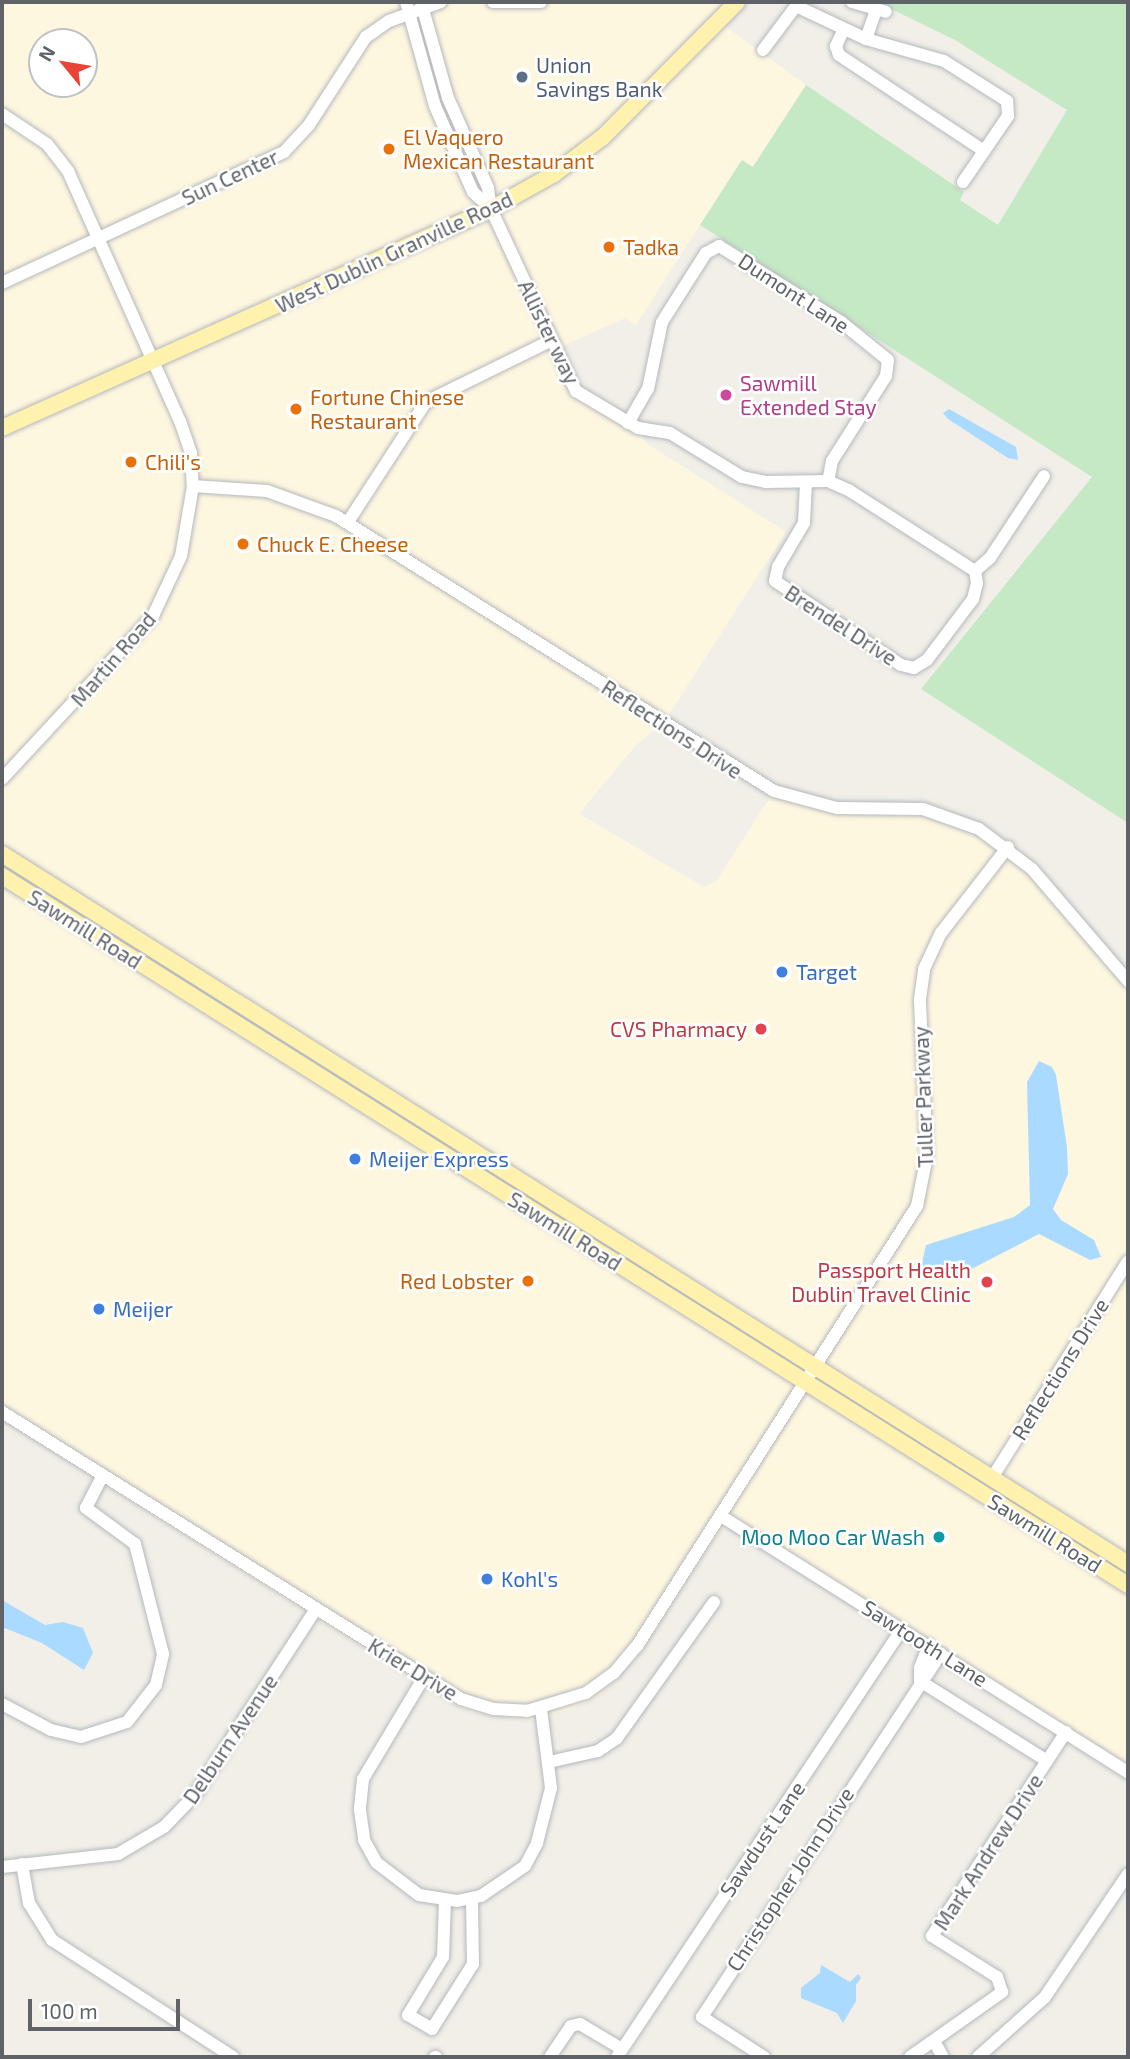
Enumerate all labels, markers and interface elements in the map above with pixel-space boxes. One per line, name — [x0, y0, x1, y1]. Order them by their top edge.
north arrow — [28, 28, 98, 98]
text: N — [33, 42, 60, 65]
place label: Union Savings Bank — [536, 52, 662, 102]
marker: Union Savings Bank — [514, 69, 530, 85]
place label: El Vaquero Mexican Restaurant — [403, 124, 594, 174]
marker: El Vaquero Mexican Restaurant — [381, 141, 397, 157]
street label: Sun Center — [178, 144, 282, 210]
street label: West Dublin Granville Road — [271, 186, 517, 318]
place label: Tadka — [623, 234, 679, 260]
marker: Tadka — [601, 239, 617, 255]
street label: Dumont Lane — [734, 248, 854, 338]
street label: Allister way — [513, 275, 585, 389]
place label: Sawmill Extended Stay — [740, 370, 877, 420]
place label: Fortune Chinese Restaurant — [310, 384, 464, 434]
marker: Sawmill Extended Stay — [718, 387, 734, 403]
marker: Fortune Chinese Restaurant — [288, 401, 304, 417]
place label: Chili's — [145, 449, 201, 475]
marker: Chili's — [123, 454, 139, 470]
place label: Chuck E. Cheese — [257, 531, 409, 557]
marker: Chuck E. Cheese — [235, 536, 251, 552]
street label: Brendel Drive — [780, 579, 902, 671]
street label: Martin Road — [65, 607, 161, 711]
street label: Reflections Drive — [597, 674, 747, 784]
street label: Sawmill Road — [23, 884, 147, 974]
place label: Target — [796, 959, 857, 985]
marker: Target — [774, 964, 790, 980]
place label: CVS Pharmacy — [610, 1016, 747, 1042]
marker: CVS Pharmacy — [753, 1021, 769, 1037]
street label: Tuller Parkway — [908, 1026, 938, 1168]
place label: Meijer Express — [369, 1146, 509, 1172]
marker: Meijer Express — [347, 1151, 363, 1167]
street label: Sawmill Road — [503, 1186, 627, 1276]
place label: Passport Health Dublin Travel Clinic — [790, 1257, 971, 1307]
place label: Red Lobster — [400, 1268, 514, 1294]
marker: Passport Health Dublin Travel Clinic — [977, 1272, 997, 1292]
marker: Red Lobster — [520, 1273, 536, 1289]
street label: Reflections Drive — [1006, 1294, 1114, 1444]
place label: Meijer — [113, 1296, 173, 1322]
marker: Meijer — [91, 1301, 107, 1317]
street label: Sawmill Road — [983, 1488, 1107, 1578]
place label: Moo Moo Car Wash — [740, 1524, 925, 1550]
marker: Moo Moo Car Wash — [931, 1529, 947, 1545]
place label: Kohl's — [501, 1566, 558, 1592]
marker: Kohl's — [479, 1571, 495, 1587]
street label: Sawtooth Lane — [858, 1594, 992, 1692]
street label: Krier Drive — [364, 1632, 462, 1706]
street label: Delburn Avenue — [177, 1669, 283, 1809]
street label: Mark Andrew Drive — [928, 1769, 1048, 1935]
street label: Sawdust Lane — [714, 1777, 810, 1901]
street label: Christopher John Drive — [721, 1782, 859, 1976]
scale bar — [32, 1986, 184, 2030]
text: 100 m — [41, 1998, 98, 2023]

